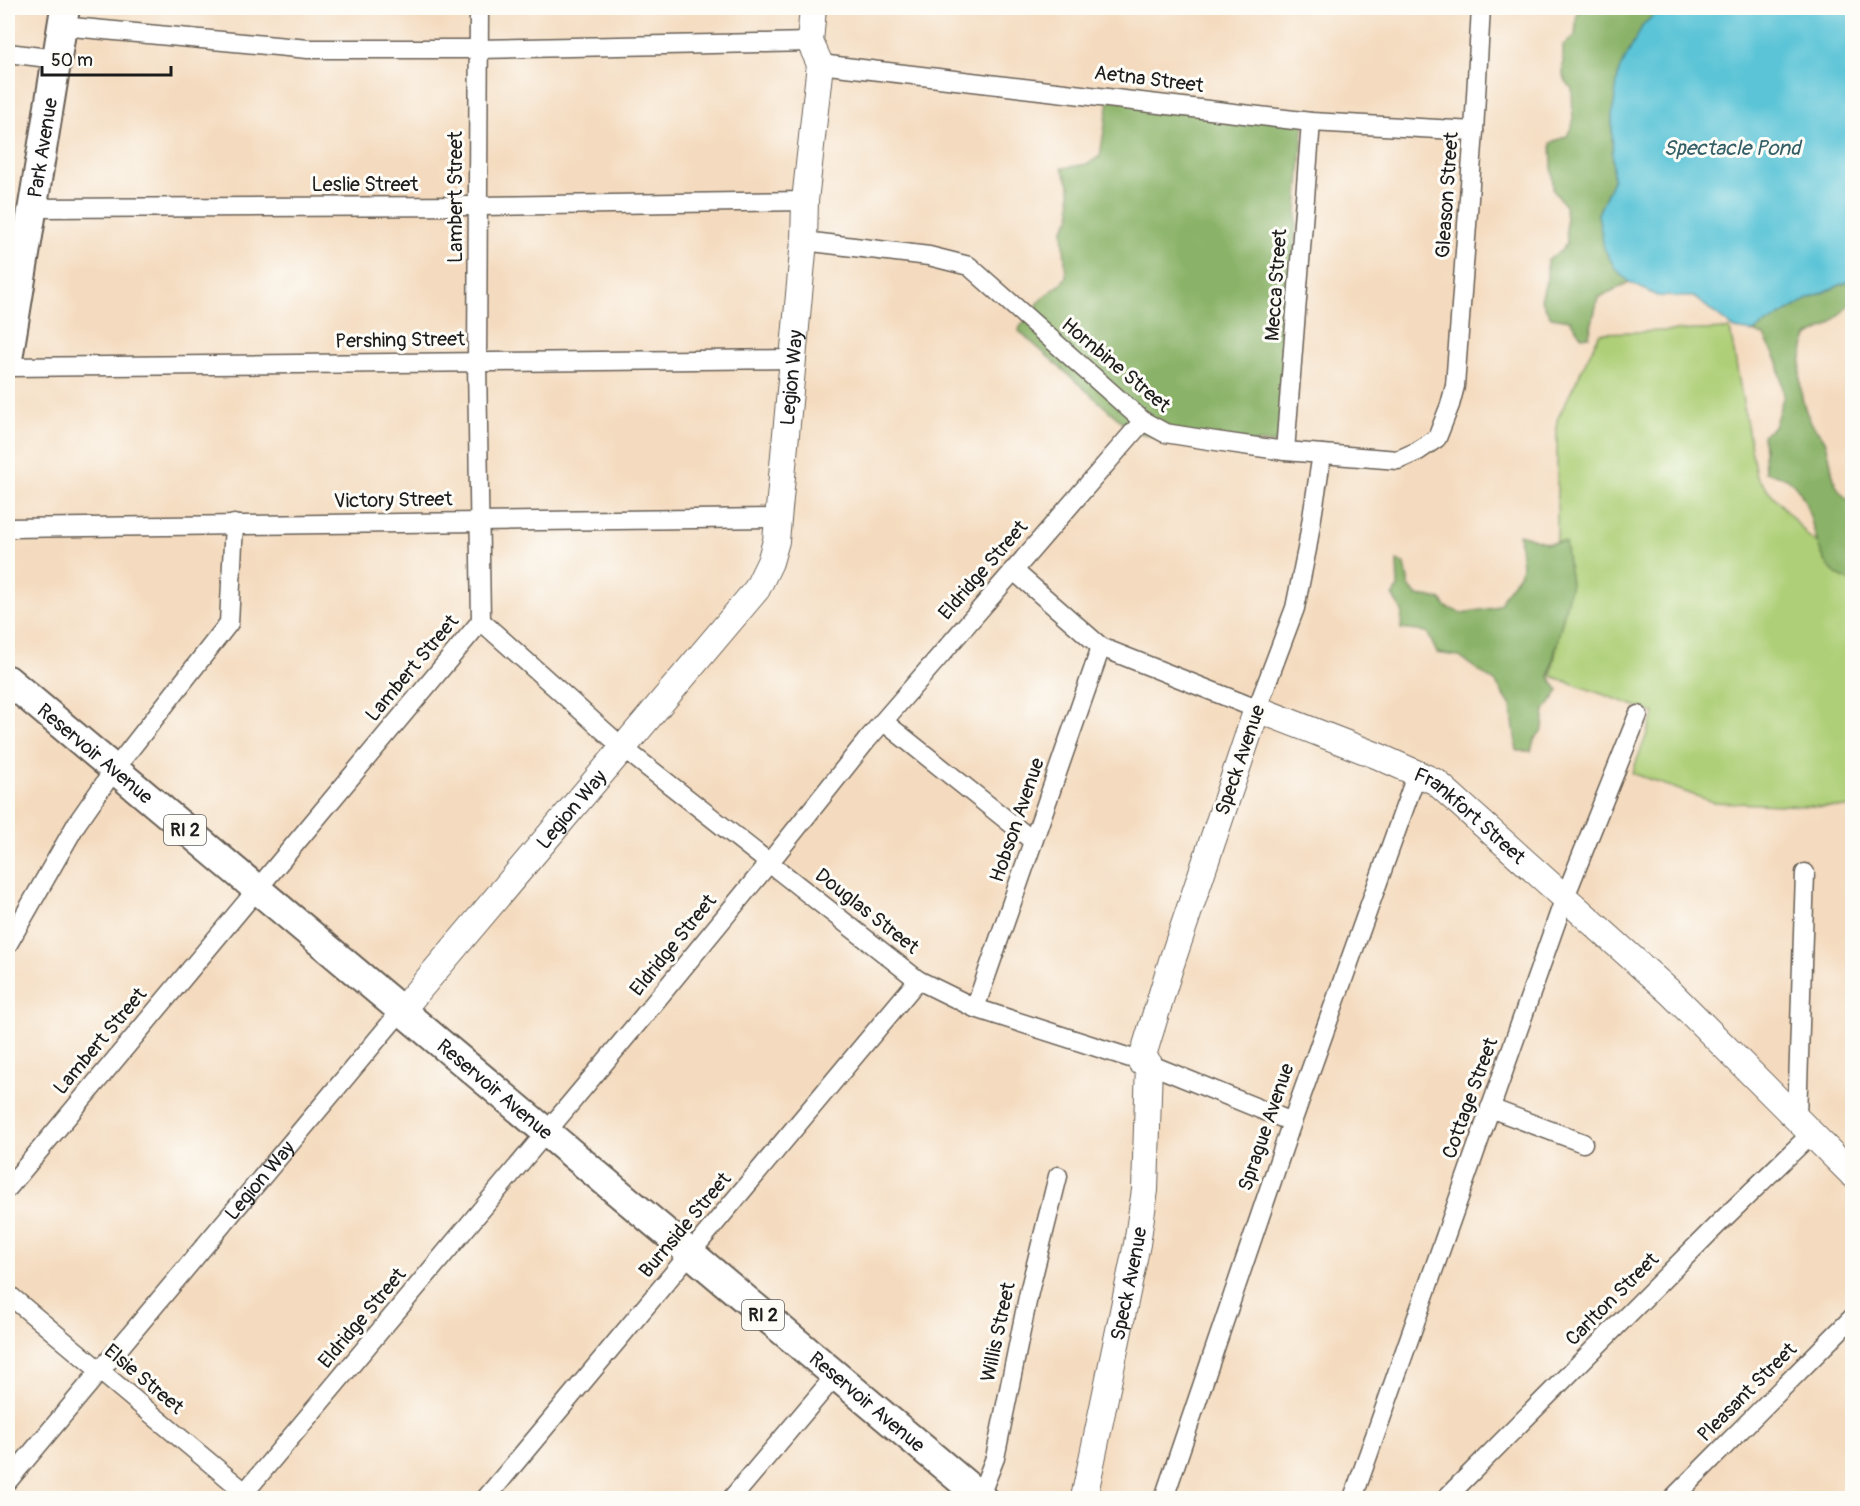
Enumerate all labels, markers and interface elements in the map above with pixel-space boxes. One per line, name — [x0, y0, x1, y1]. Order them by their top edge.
scale bar — [42, 39, 171, 77]
text: 50 m — [51, 49, 93, 72]
street label: Aetna Street — [1093, 60, 1206, 98]
street label: Park Avenue — [22, 96, 63, 200]
street label: Lambert Street — [443, 130, 468, 263]
street label: Gleason Street — [1430, 130, 1464, 259]
water label: Spectacle Pond — [1664, 135, 1803, 162]
street label: Leslie Street — [312, 172, 419, 197]
street label: Mecca Street — [1260, 227, 1292, 342]
street label: Hornbine Street — [1056, 312, 1176, 418]
street label: Pershing Street — [335, 326, 466, 354]
street label: Legion Way — [774, 328, 808, 427]
street label: Victory Street — [333, 486, 454, 514]
street label: Eldridge Street — [933, 514, 1034, 625]
street label: Lambert Street — [360, 609, 465, 727]
street label: Reservoir Avenue — [32, 698, 158, 809]
street label: Speck Avenue — [1209, 701, 1271, 819]
street label: Hobson Avenue — [984, 754, 1050, 885]
street label: Frankfort Street — [1410, 761, 1532, 870]
street label: Legion Way — [531, 764, 612, 854]
road number: RI 2 — [164, 815, 206, 845]
street label: Douglas Street — [810, 863, 925, 960]
street label: Eldridge Street — [624, 888, 722, 1001]
street label: Lambert Street — [48, 982, 153, 1100]
street label: Reservoir Avenue — [432, 1033, 558, 1145]
street label: Cottage Street — [1437, 1033, 1504, 1162]
street label: Sprague Avenue — [1232, 1060, 1300, 1194]
street label: Legion Way — [219, 1135, 300, 1225]
street label: Burnside Street — [634, 1166, 737, 1283]
street label: Speck Avenue — [1105, 1225, 1152, 1343]
street label: Carlton Street — [1560, 1246, 1665, 1351]
street label: Eldridge Street — [313, 1262, 412, 1373]
street label: Willis Street — [975, 1279, 1021, 1384]
road number: RI 2 — [742, 1300, 784, 1330]
street label: Pleasant Street — [1692, 1336, 1803, 1447]
street label: Elsie Street — [99, 1339, 190, 1420]
street label: Reservoir Avenue — [804, 1346, 930, 1457]

